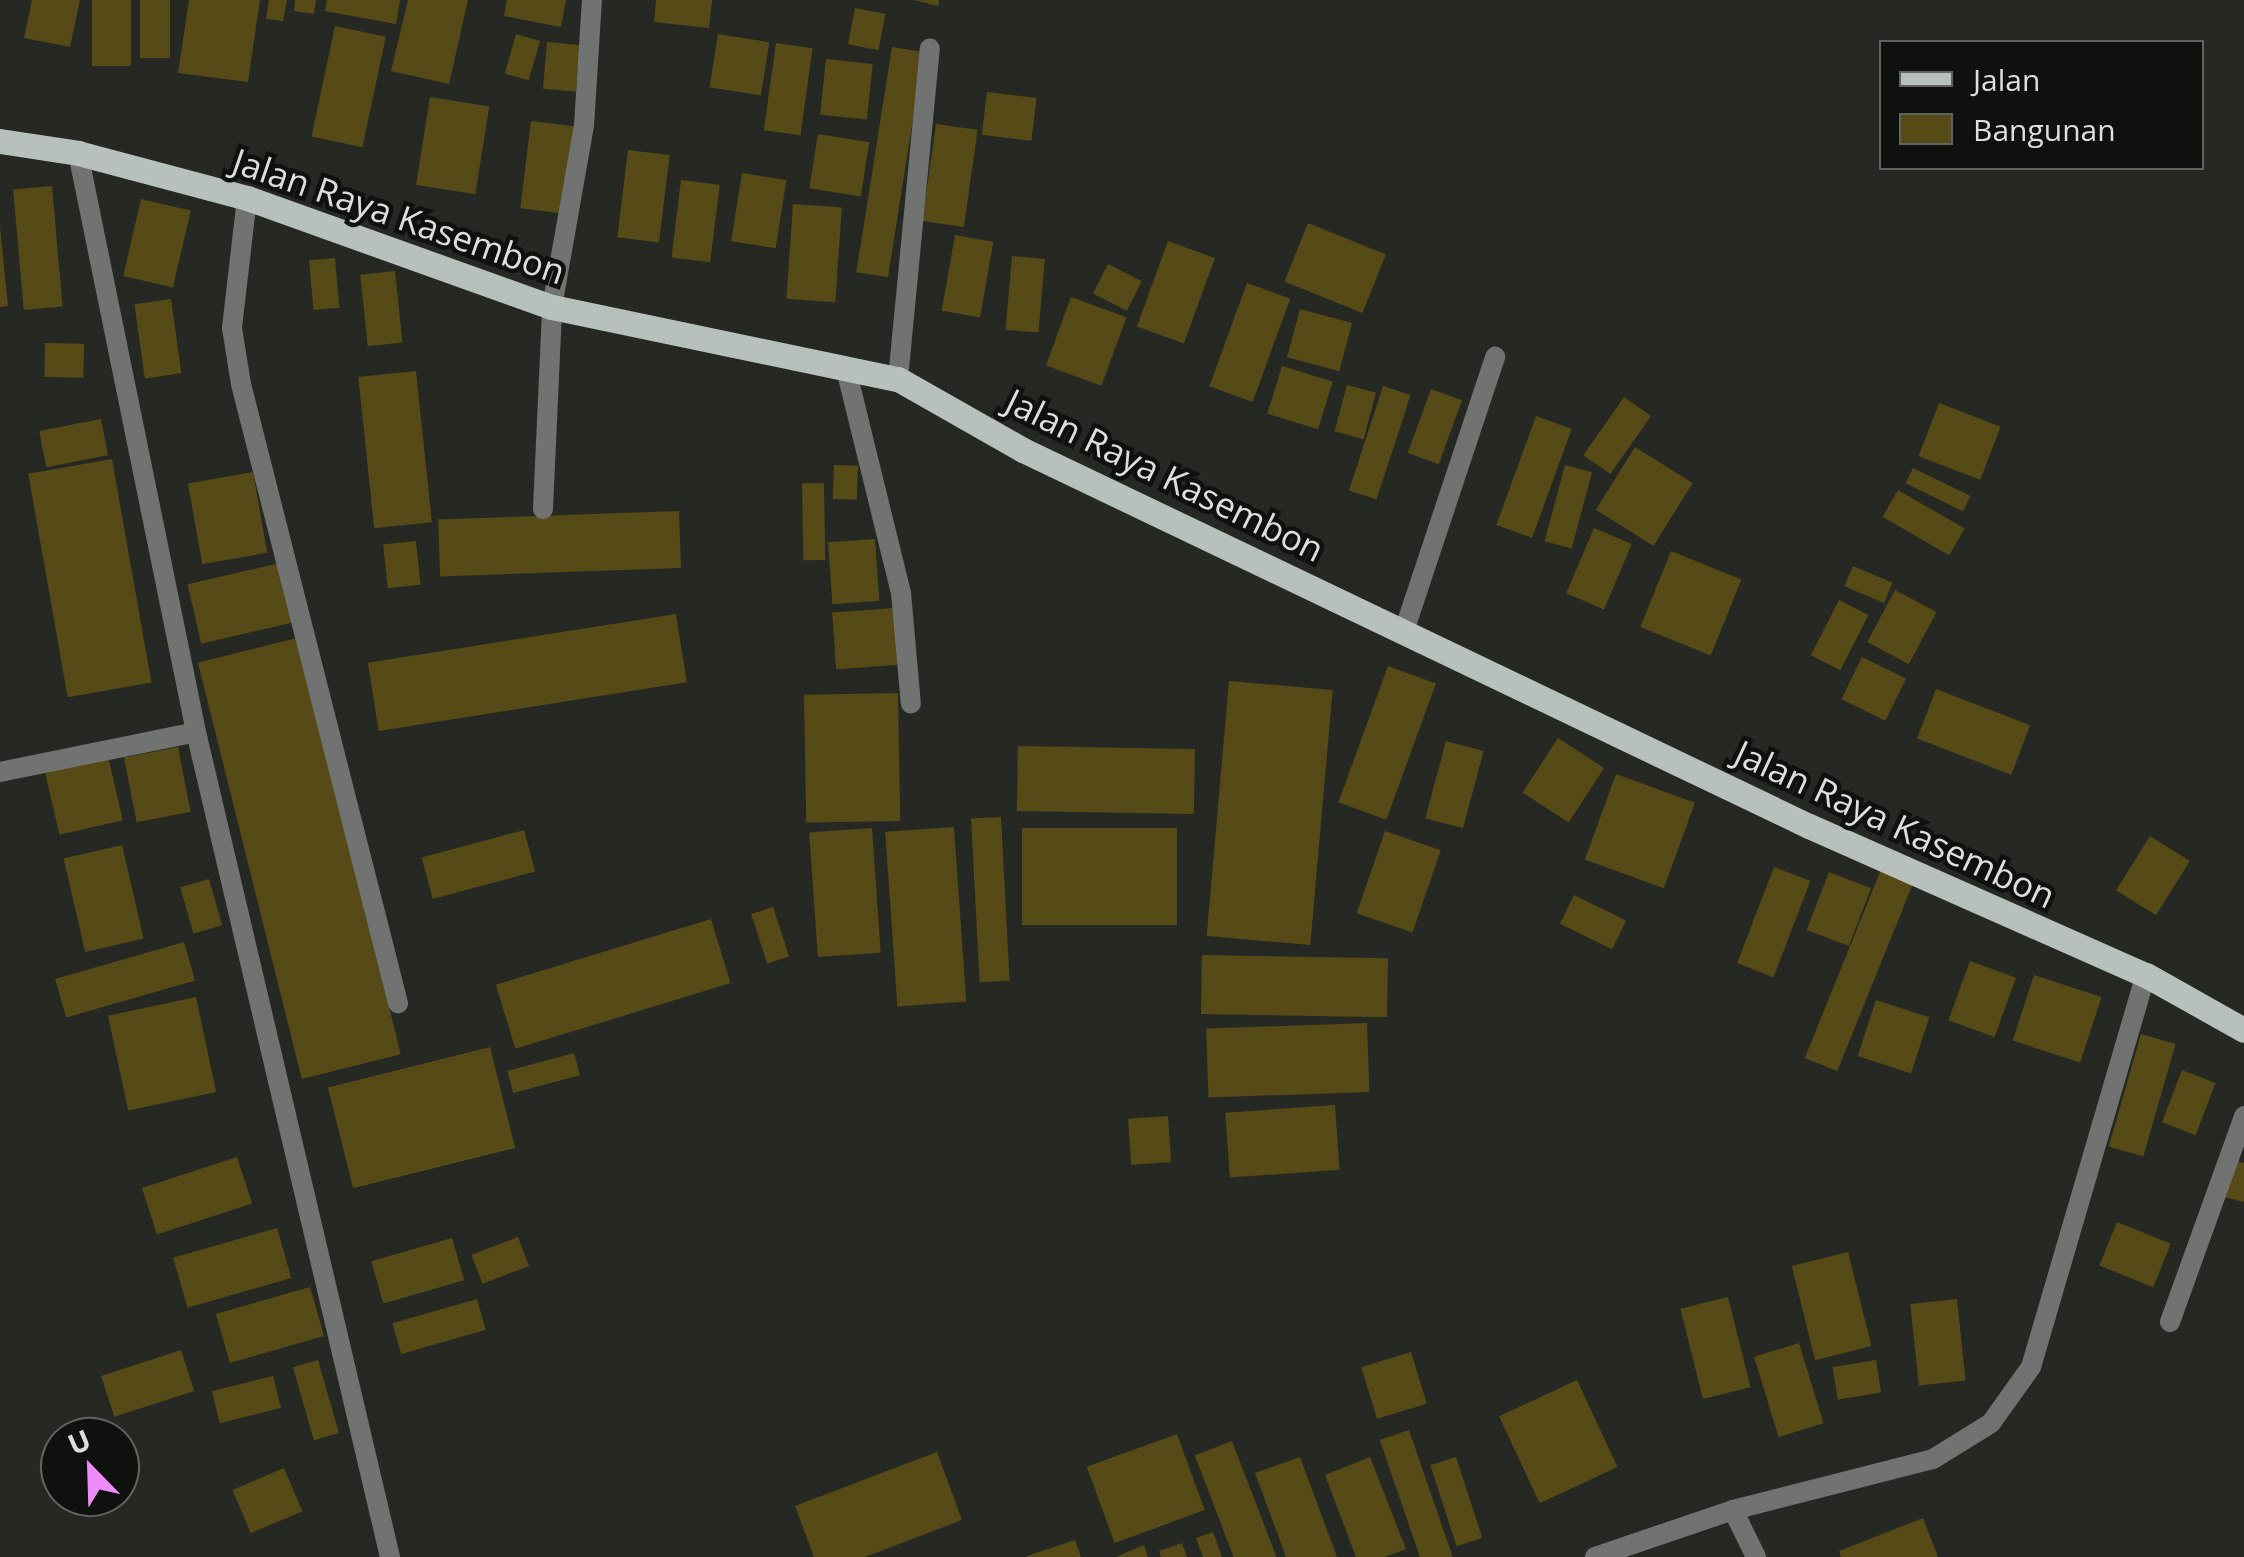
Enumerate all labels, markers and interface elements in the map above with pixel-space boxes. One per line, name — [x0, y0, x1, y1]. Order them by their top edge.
legend — [1879, 40, 2204, 170]
text: Jalan — [1973, 59, 2040, 100]
text: Bangunan — [1973, 109, 2116, 150]
street label: Jalan Raya Kasembon — [227, 139, 571, 293]
street label: Jalan Raya Kasembon — [999, 380, 1331, 570]
street label: Jalan Raya Kasembon — [1728, 731, 2062, 917]
north arrow — [40, 1417, 140, 1517]
text: U — [62, 1420, 96, 1463]

